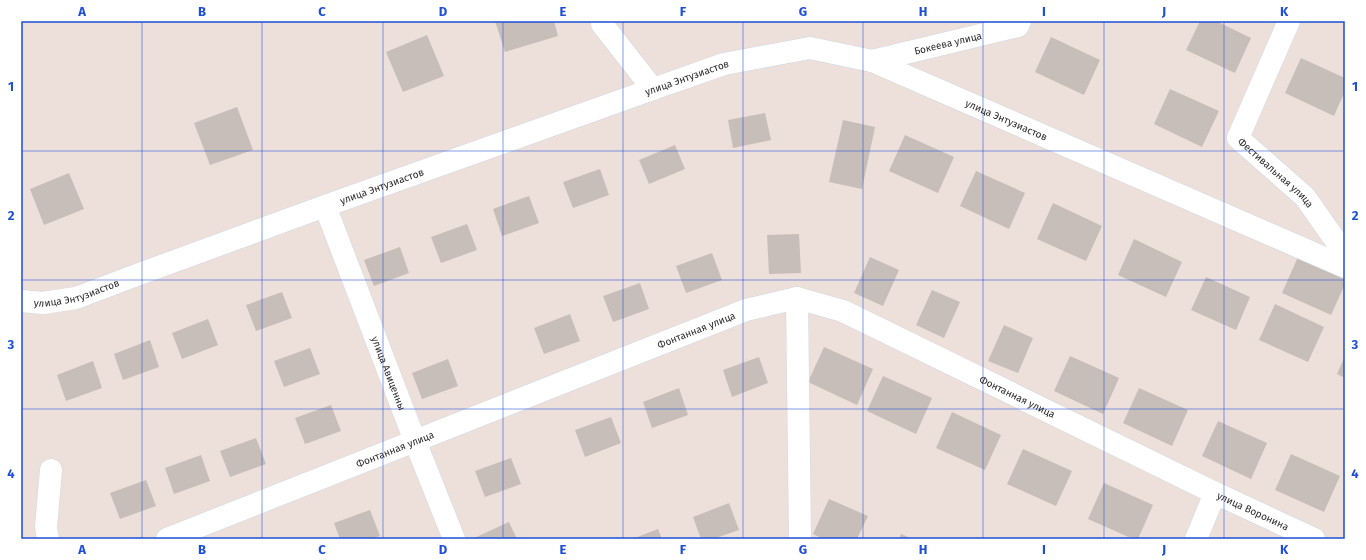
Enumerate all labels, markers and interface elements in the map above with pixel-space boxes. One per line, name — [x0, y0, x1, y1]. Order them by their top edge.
text: A — [77, 4, 86, 19]
text: B — [198, 4, 206, 19]
text: C — [318, 4, 326, 19]
text: D — [439, 4, 448, 19]
text: E — [560, 4, 567, 19]
text: F — [680, 4, 687, 19]
text: G — [799, 4, 807, 19]
text: H — [919, 4, 927, 19]
text: I — [1042, 4, 1046, 19]
text: J — [1161, 4, 1166, 19]
text: K — [1280, 4, 1289, 19]
street label: Бокеева улица — [913, 30, 983, 58]
street label: улица Энтузиастов — [644, 58, 730, 98]
text: 1 — [8, 79, 14, 94]
text: 1 — [1352, 79, 1358, 94]
street label: улица Энтузиастов — [963, 97, 1049, 144]
street label: Фестивальная улица — [1235, 136, 1316, 210]
street label: улица Энтузиастов — [338, 166, 426, 207]
text: 2 — [8, 208, 15, 223]
text: 2 — [1352, 208, 1359, 223]
street label: улица Энтузиастов — [33, 277, 121, 310]
street label: Фонтанная улица — [656, 310, 737, 351]
street label: улица Авиценны — [368, 335, 408, 412]
text: 3 — [7, 337, 15, 352]
text: 3 — [1351, 337, 1359, 352]
street label: Фонтанная улица — [977, 374, 1057, 421]
street label: Фонтанная улица — [354, 429, 436, 471]
text: 4 — [7, 466, 15, 481]
text: 4 — [1351, 466, 1359, 481]
street label: улица Воронина — [1215, 490, 1290, 533]
text: A — [77, 542, 86, 557]
text: B — [198, 542, 206, 557]
text: C — [318, 542, 326, 557]
text: D — [439, 542, 448, 557]
text: E — [560, 542, 567, 557]
text: F — [680, 542, 687, 557]
text: G — [799, 542, 807, 557]
text: H — [919, 542, 927, 557]
text: I — [1042, 542, 1046, 557]
text: J — [1161, 542, 1166, 557]
text: K — [1280, 542, 1289, 557]

